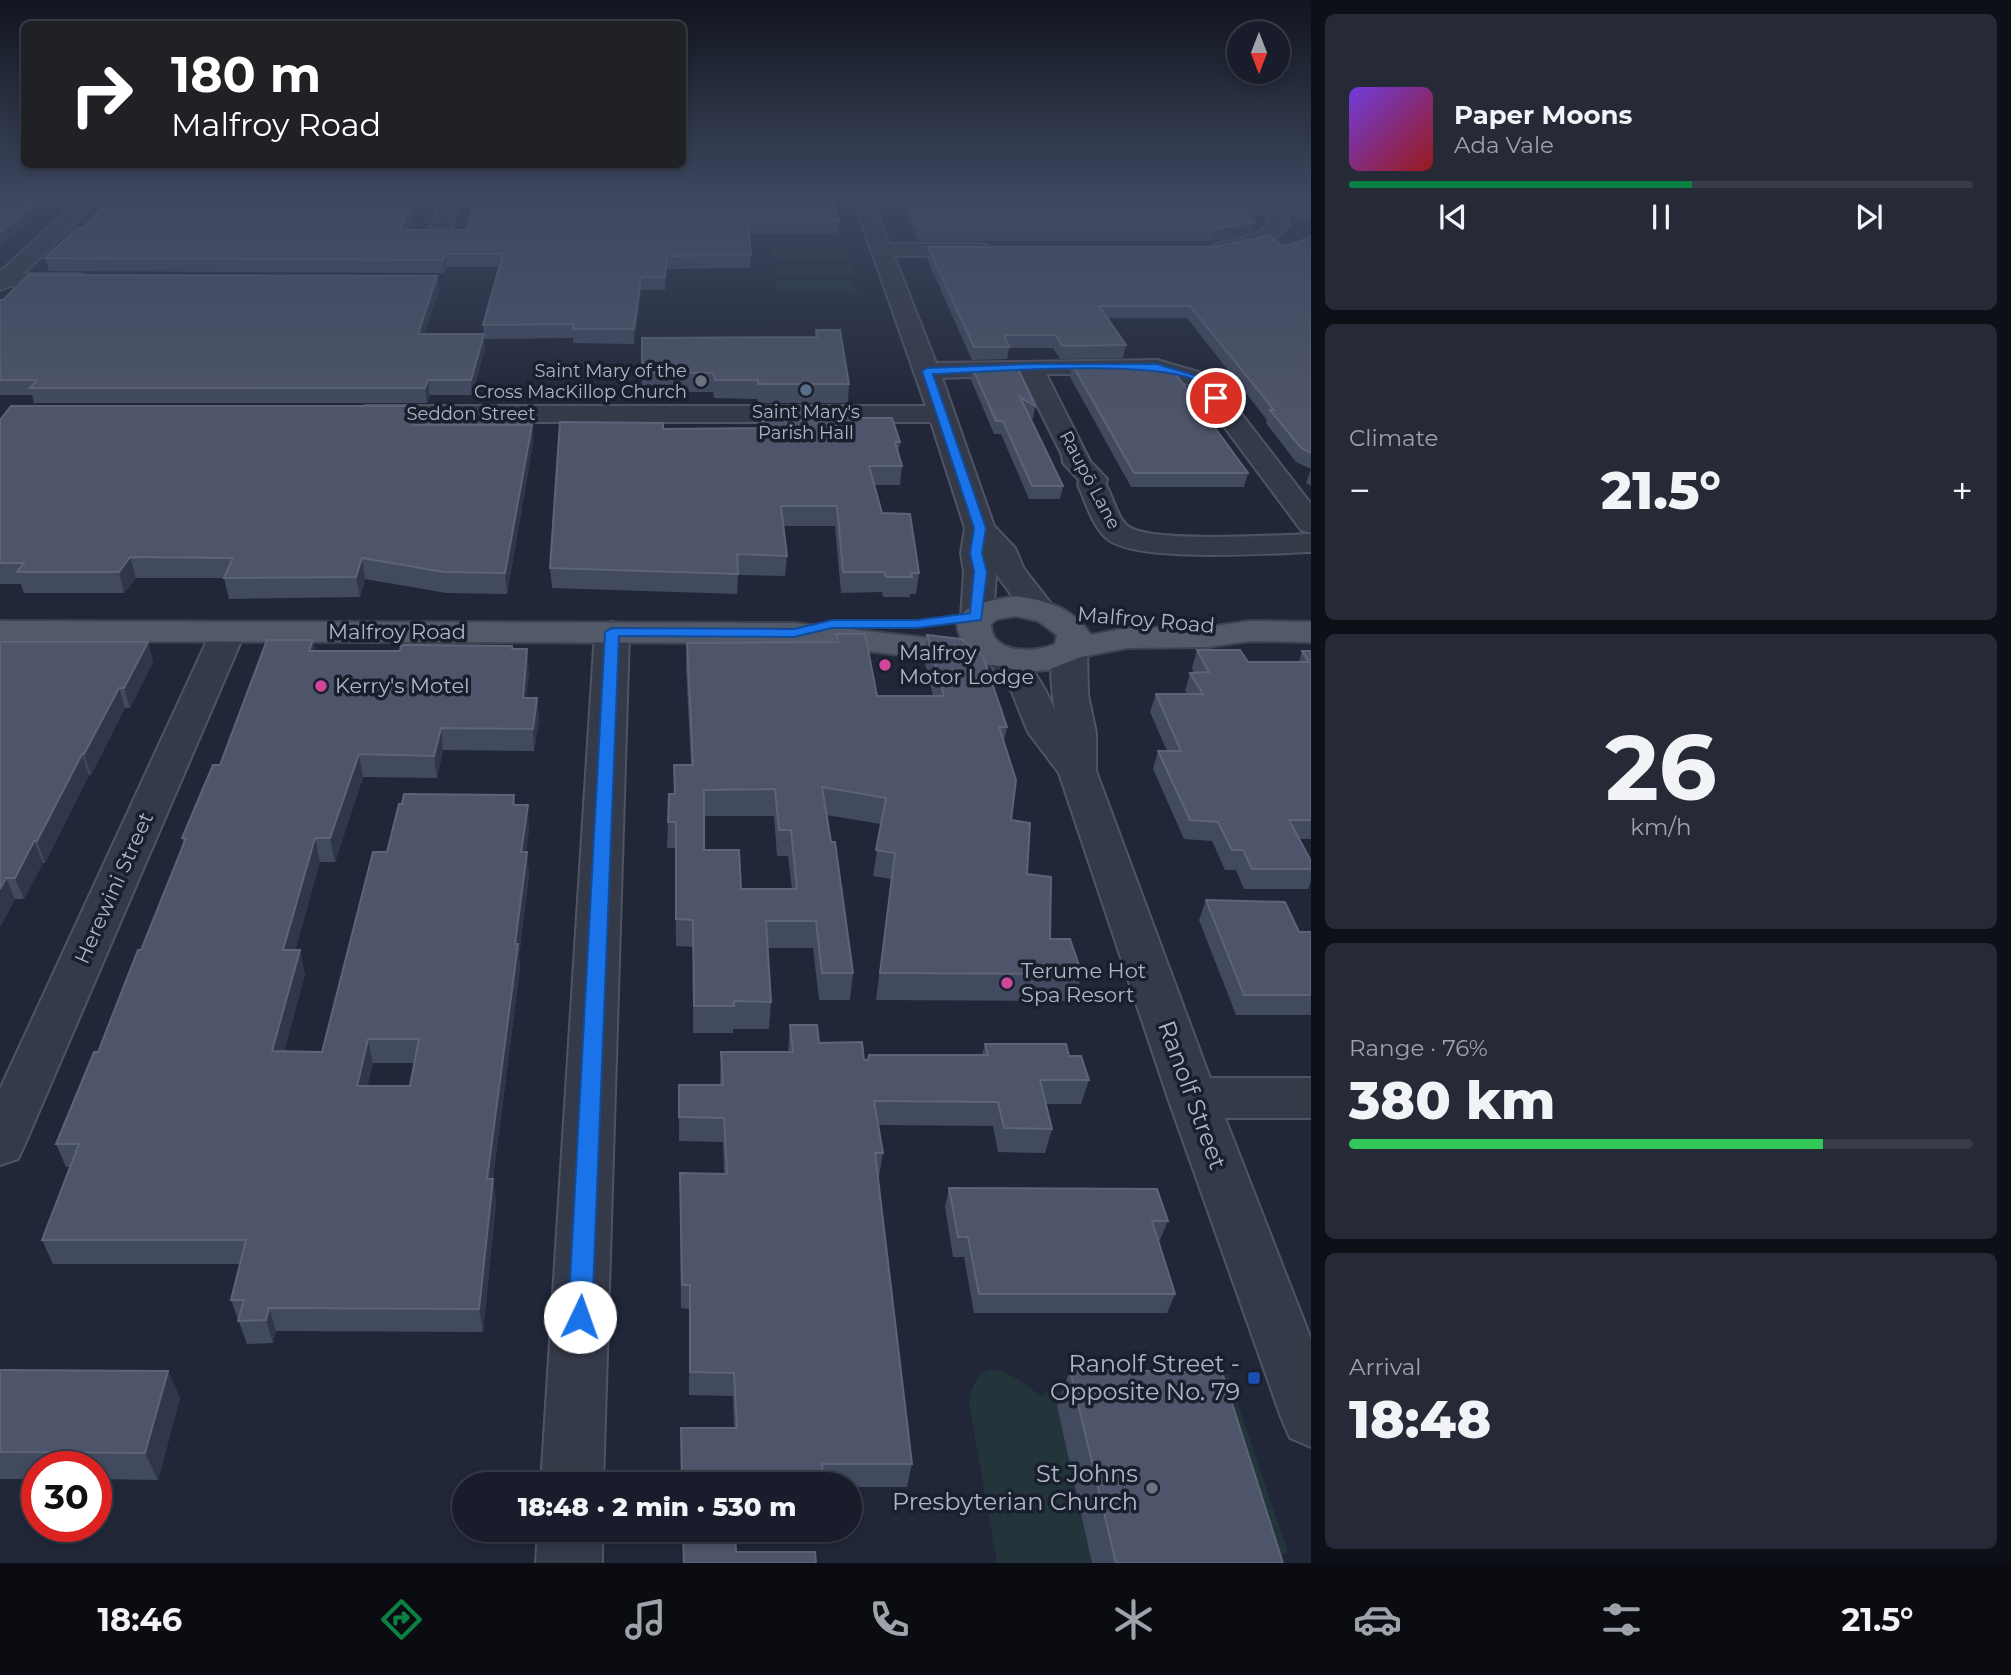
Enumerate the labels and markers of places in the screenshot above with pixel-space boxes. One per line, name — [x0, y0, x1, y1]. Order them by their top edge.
place label: Saint Mary of the Cross MacKillop Church — [474, 360, 687, 403]
pin — [1186, 368, 1246, 428]
marker: Saint Mary of the Cross MacKillop Church — [693, 373, 709, 389]
marker: Saint Mary's Parish Hall — [798, 382, 814, 398]
place label: Saint Mary's Parish Hall — [752, 401, 860, 444]
place label: Malfroy Motor Lodge — [899, 640, 1034, 689]
marker: Malfroy Motor Lodge — [877, 657, 893, 673]
place label: Kerry's Motel — [335, 673, 470, 698]
marker: Kerry's Motel — [313, 678, 329, 694]
place label: Terume Hot Spa Resort — [1021, 958, 1146, 1007]
marker: Terume Hot Spa Resort — [999, 975, 1015, 991]
place label: Ranolf Street - Opposite No. 79 — [1050, 1349, 1240, 1406]
marker: Ranolf Street - Opposite No. 79 — [1246, 1370, 1262, 1386]
place label: St Johns Presbyterian Church — [892, 1459, 1138, 1516]
marker: St Johns Presbyterian Church — [1144, 1480, 1160, 1496]

